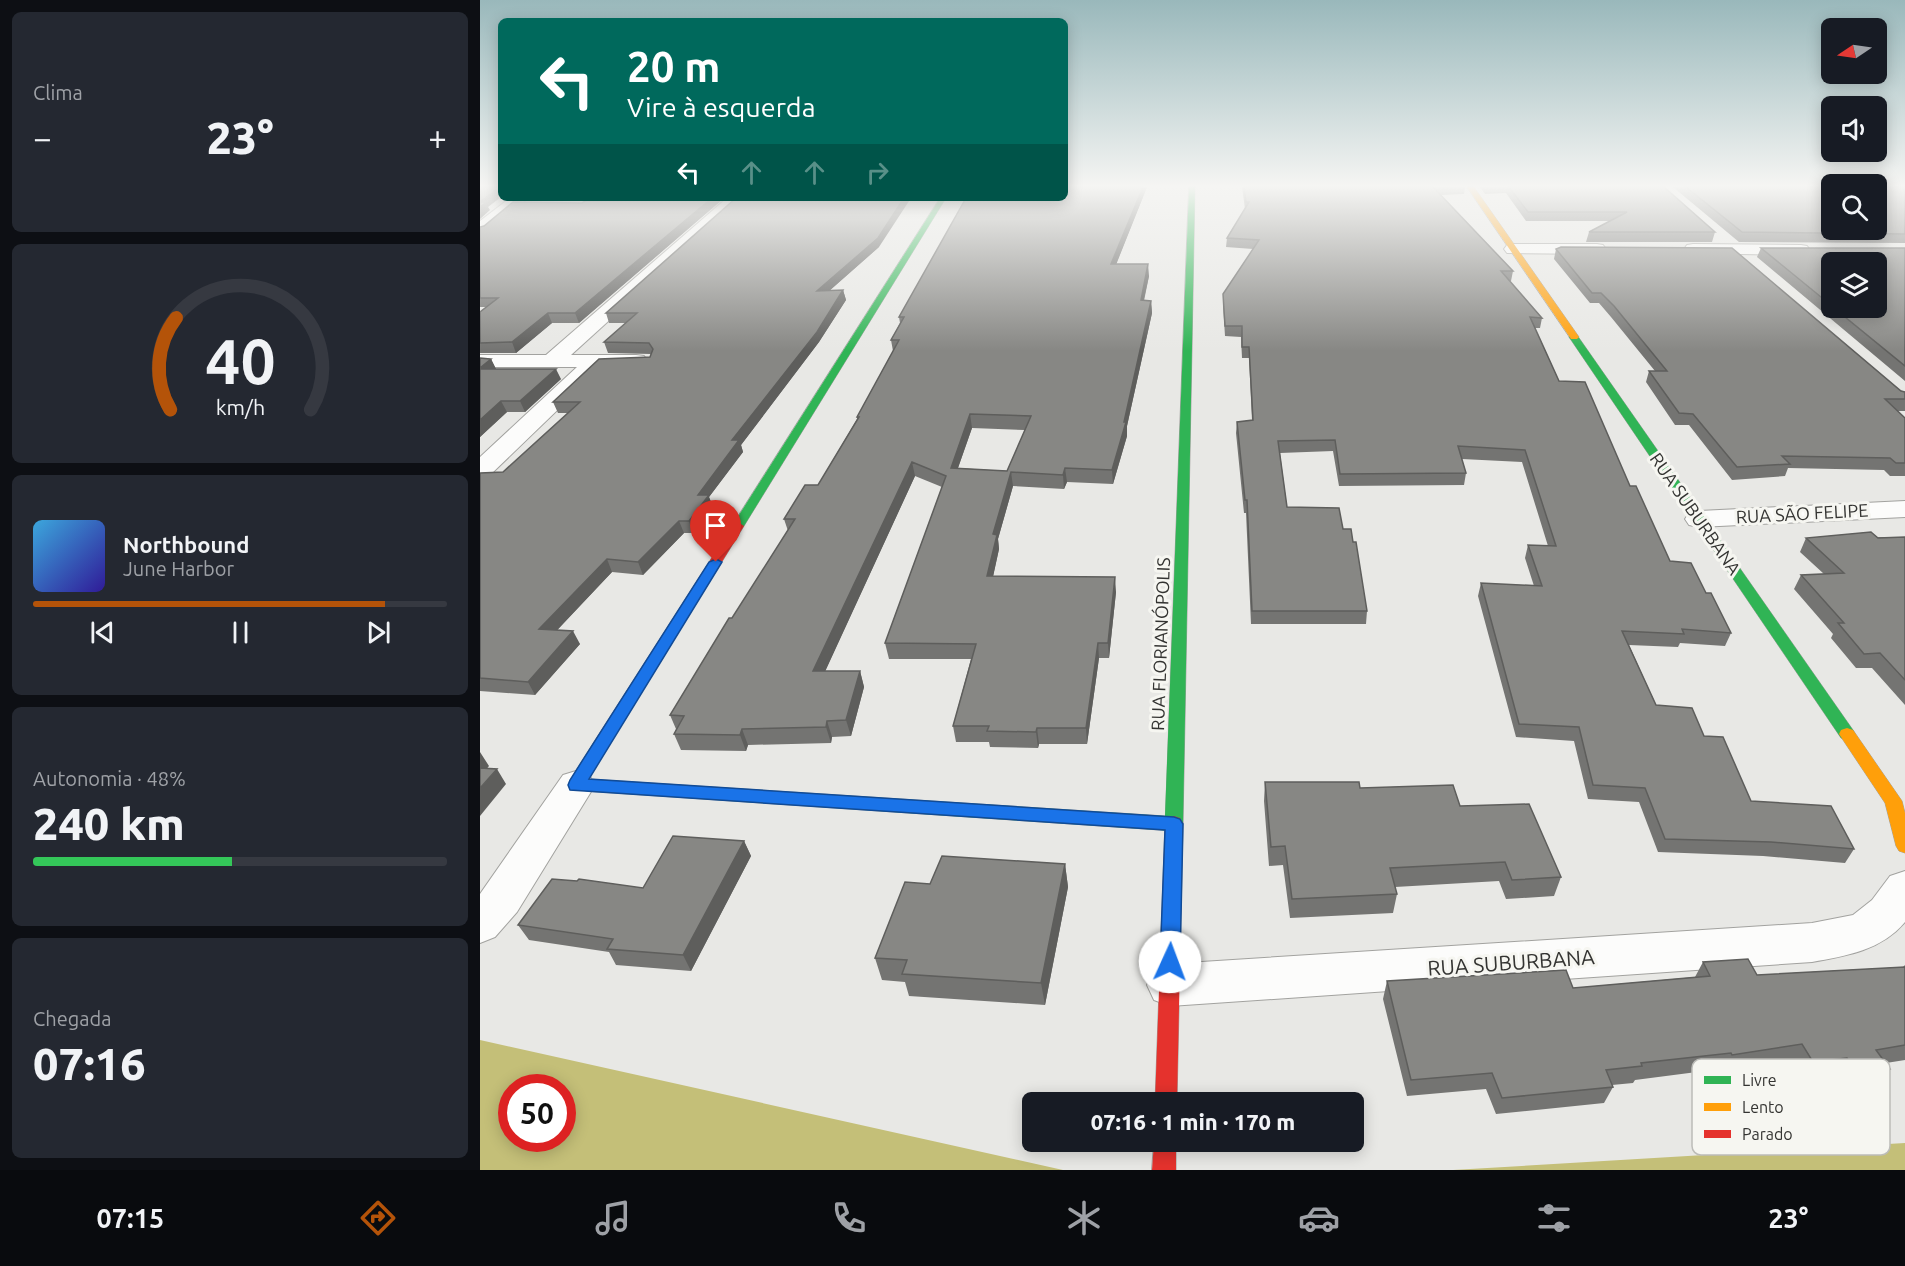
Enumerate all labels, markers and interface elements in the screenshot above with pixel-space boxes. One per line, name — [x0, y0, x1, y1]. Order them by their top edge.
north arrow — [1821, 18, 1887, 84]
map controls — [1821, 18, 1887, 318]
icon: left — [528, 42, 606, 120]
text: 20 m — [627, 43, 721, 90]
text: Clima — [33, 81, 83, 104]
text: Vire à esquerda — [627, 92, 816, 122]
button: sound — [1821, 96, 1887, 162]
text: 23° — [206, 112, 274, 163]
text: − — [33, 119, 52, 156]
text: + — [428, 119, 447, 156]
icon: left — [672, 156, 705, 189]
icon: ahead — [735, 156, 768, 189]
icon: ahead — [798, 156, 831, 189]
icon: right — [861, 156, 894, 189]
button: search — [1821, 174, 1887, 240]
button: layers — [1821, 252, 1887, 318]
text: 40 — [205, 327, 275, 397]
text: km/h — [215, 396, 265, 420]
street label: RUA SUBURBANA — [1646, 449, 1745, 578]
street label: RUA SÃO FELIPE — [1735, 499, 1869, 526]
pin — [690, 500, 741, 562]
icon: arrive — [699, 509, 732, 542]
text: Northbound — [123, 532, 249, 557]
text: June Harbor — [123, 557, 234, 580]
street label: RUA FLORIANÓPOLIS — [1146, 557, 1173, 731]
icon: previous — [86, 616, 119, 649]
icon: pause — [224, 616, 257, 649]
icon: next — [362, 616, 395, 649]
text: Autonomia · 48% — [33, 767, 186, 790]
text: 240 km — [33, 798, 185, 849]
position arrow — [1138, 930, 1202, 994]
street label: RUA SUBURBANA — [1427, 944, 1596, 980]
text: Chegada — [33, 1007, 111, 1030]
text: 07:16 — [33, 1038, 146, 1089]
legend — [1692, 1059, 1890, 1155]
text: Livre — [1742, 1071, 1777, 1089]
speed limit sign: 50 — [498, 1074, 576, 1152]
text: Lento — [1742, 1098, 1784, 1116]
text: 07:16 · 1 min · 170 m — [1091, 1109, 1295, 1134]
text: Parado — [1742, 1125, 1793, 1143]
icon: directions — [357, 1197, 399, 1239]
icon: music — [592, 1197, 634, 1239]
icon: phone — [828, 1197, 870, 1239]
icon: climate — [1063, 1197, 1105, 1239]
icon: car — [1298, 1197, 1340, 1239]
icon: filters — [1533, 1197, 1575, 1239]
text: 07:15 — [97, 1203, 164, 1233]
text: 23° — [1768, 1203, 1808, 1233]

